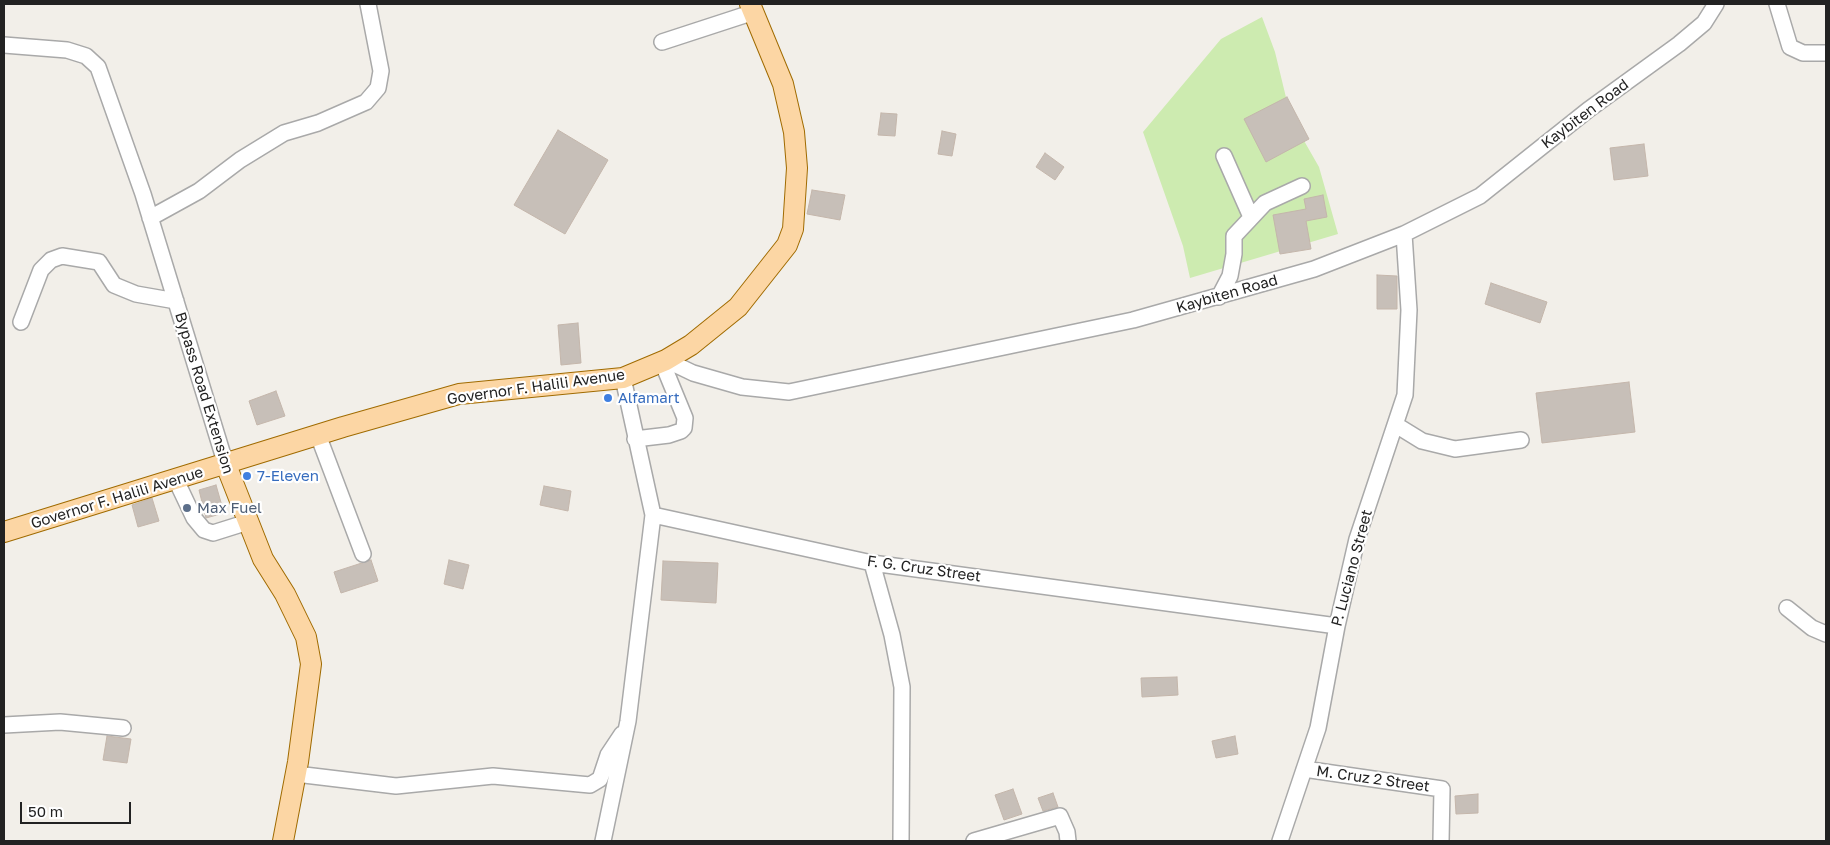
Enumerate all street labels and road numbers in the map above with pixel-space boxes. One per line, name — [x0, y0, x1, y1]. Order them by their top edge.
street label: Kaybiten Road — [1538, 75, 1632, 153]
street label: Kaybiten Road — [1174, 271, 1280, 317]
street label: Bypass Road Extension — [171, 310, 237, 476]
street label: Governor F. Halili Avenue — [446, 366, 626, 408]
street label: Governor F. Halili Avenue — [29, 463, 205, 533]
street label: P. Luciano Street — [1328, 508, 1376, 628]
street label: F. G. Cruz Street — [866, 552, 982, 586]
street label: M. Cruz 2 Street — [1315, 762, 1431, 796]

